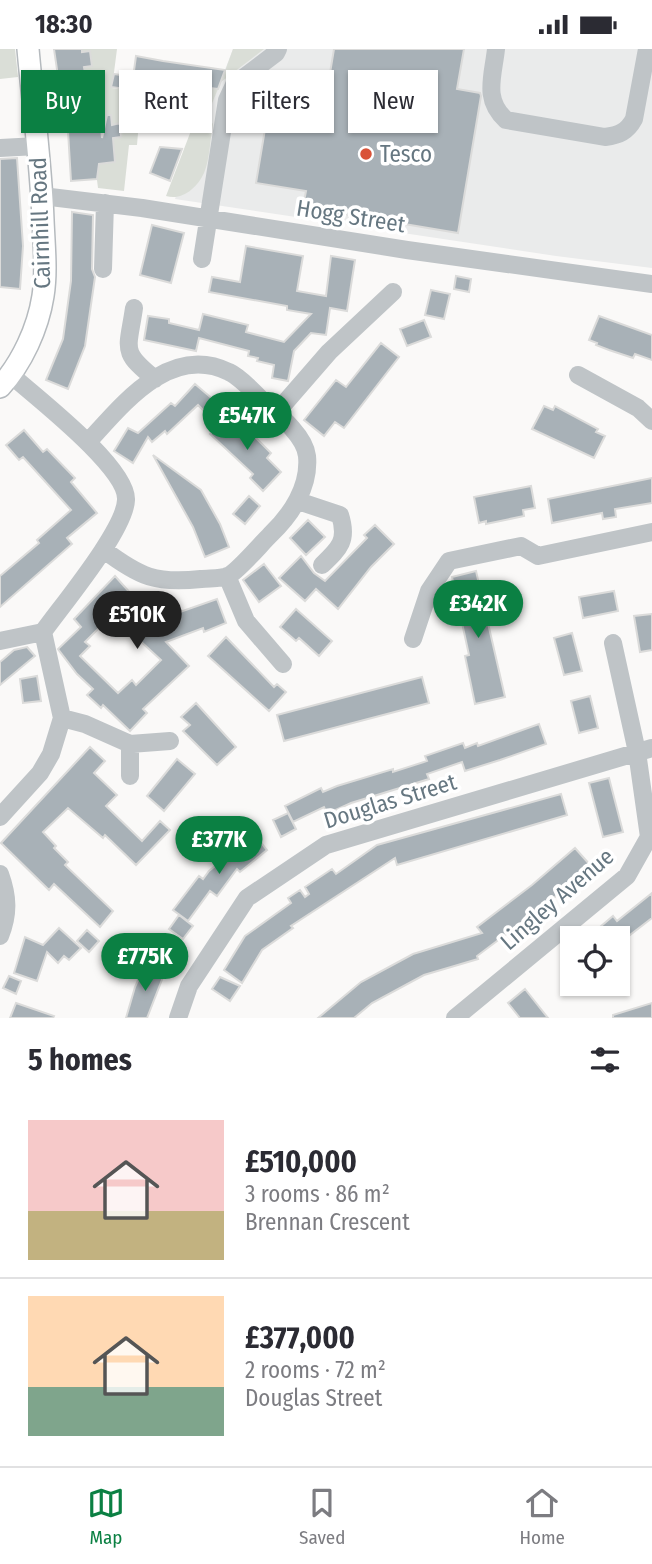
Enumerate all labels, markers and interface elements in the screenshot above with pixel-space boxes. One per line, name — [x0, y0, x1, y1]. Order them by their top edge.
text: 18:30 — [35, 9, 93, 40]
chip: Buy — [21, 70, 105, 133]
chip: Rent — [119, 70, 212, 133]
chip: Filters — [226, 70, 334, 133]
chip: New — [348, 70, 438, 133]
place label: Tesco — [380, 140, 432, 168]
marker: Tesco — [358, 146, 374, 162]
street label: Cairnhill Road — [24, 157, 56, 289]
street label: Hogg Street — [295, 194, 408, 238]
pin: £547K — [198, 393, 296, 452]
text: £547K — [219, 401, 275, 429]
pin: £342K — [429, 581, 527, 640]
text: £342K — [449, 589, 507, 617]
pin: £510K — [88, 591, 186, 651]
text: £510K — [109, 600, 165, 628]
street label: Douglas Street — [320, 767, 460, 834]
pin: £377K — [170, 817, 268, 876]
text: £377K — [191, 825, 247, 853]
street label: Lingley Avenue — [495, 842, 619, 956]
map controls — [560, 926, 630, 996]
button: locate — [560, 926, 630, 996]
pin: £775K — [96, 933, 194, 993]
text: £775K — [117, 942, 173, 970]
icon: filters — [586, 1041, 624, 1079]
text: 5 homes — [28, 1042, 132, 1078]
text: £510,000 — [245, 1144, 357, 1180]
icon: home — [84, 1148, 168, 1232]
text: 3 rooms · 86 m² — [245, 1180, 390, 1208]
text: Brennan Crescent — [245, 1208, 410, 1236]
text: £377,000 — [245, 1320, 355, 1356]
icon: home — [84, 1324, 168, 1408]
text: 2 rooms · 72 m² — [245, 1356, 386, 1384]
text: Douglas Street — [245, 1384, 382, 1412]
tab: Map — [87, 1484, 125, 1549]
tab: Saved — [299, 1484, 345, 1549]
tab: Home — [519, 1484, 565, 1549]

